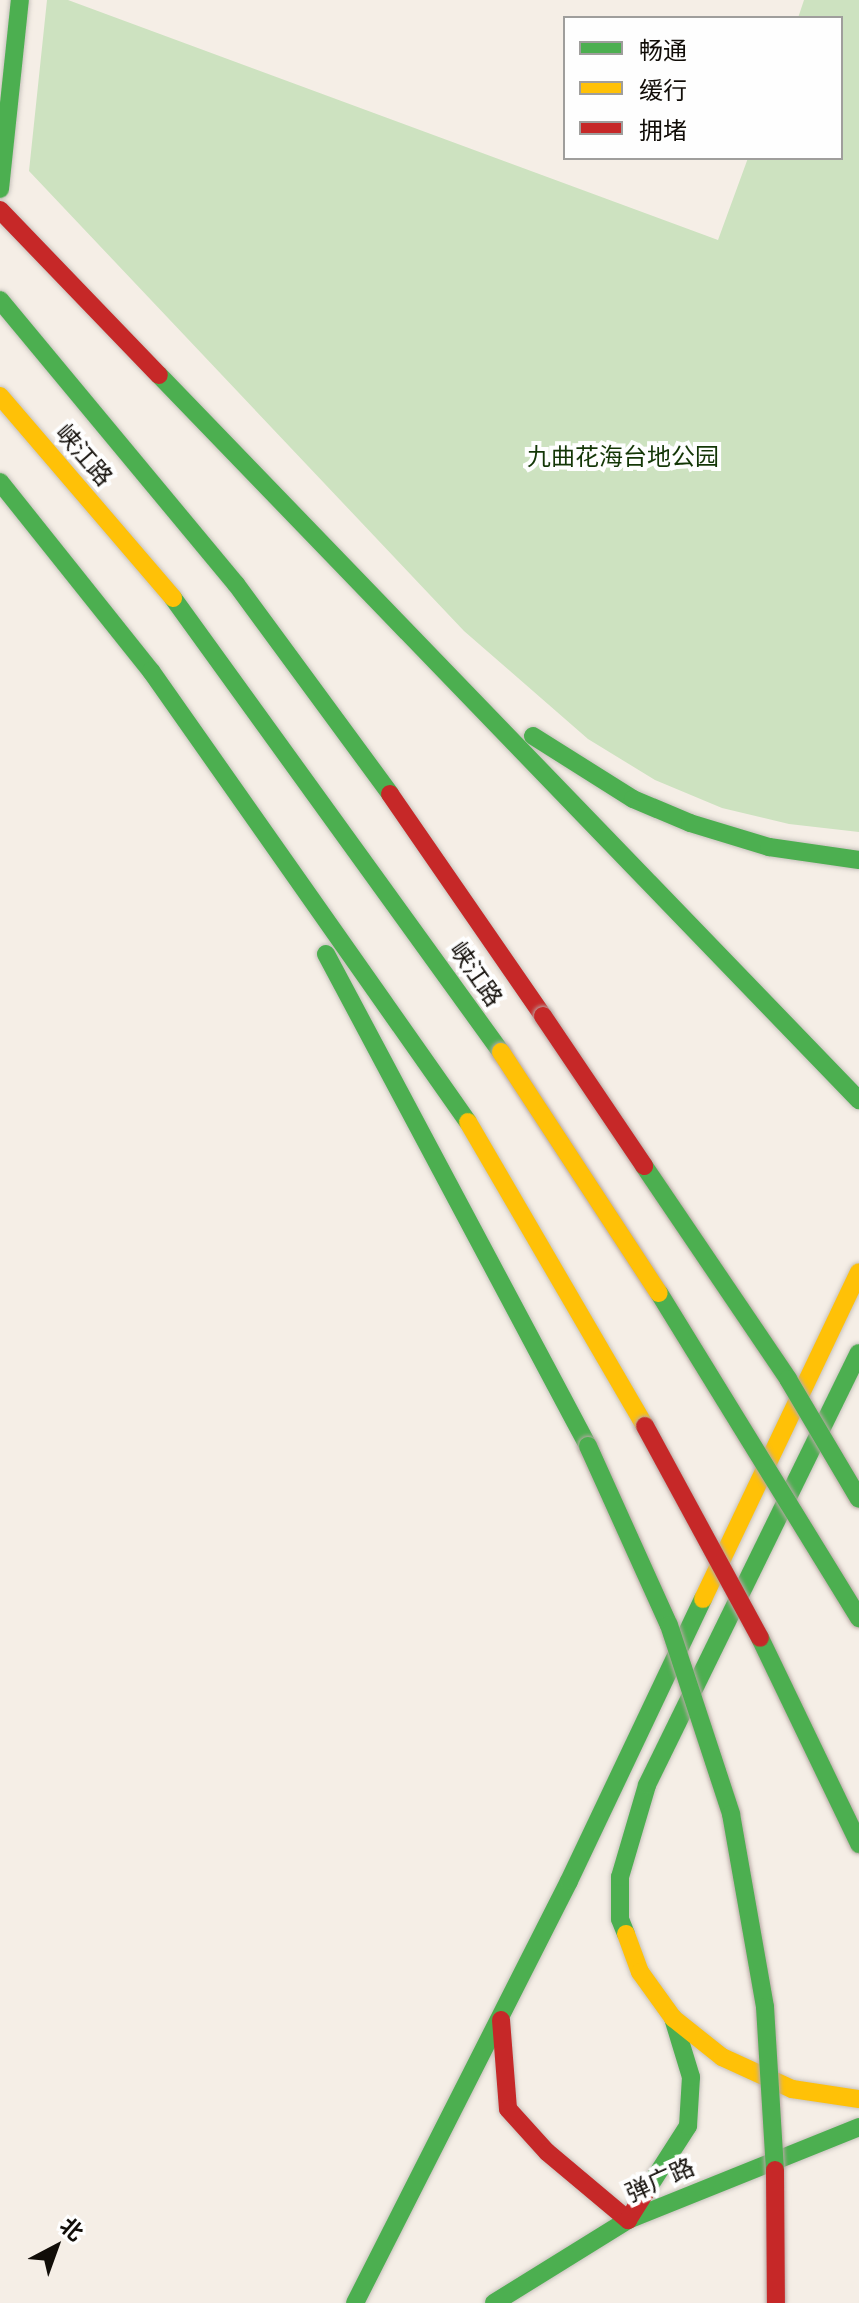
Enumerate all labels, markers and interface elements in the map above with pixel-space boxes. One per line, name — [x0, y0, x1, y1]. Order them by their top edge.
legend — [563, 16, 843, 160]
text: 畅通 — [639, 35, 687, 66]
text: 缓行 — [639, 75, 687, 106]
text: 拥堵 — [639, 115, 687, 146]
street label: 峡江路 — [50, 418, 118, 492]
park label: 九曲花海台地公园 — [527, 443, 719, 471]
street label: 峡江路 — [444, 936, 508, 1012]
street label: 弹广路 — [621, 2152, 699, 2208]
north arrow — [16, 2207, 96, 2287]
text: 北 — [54, 2211, 89, 2247]

